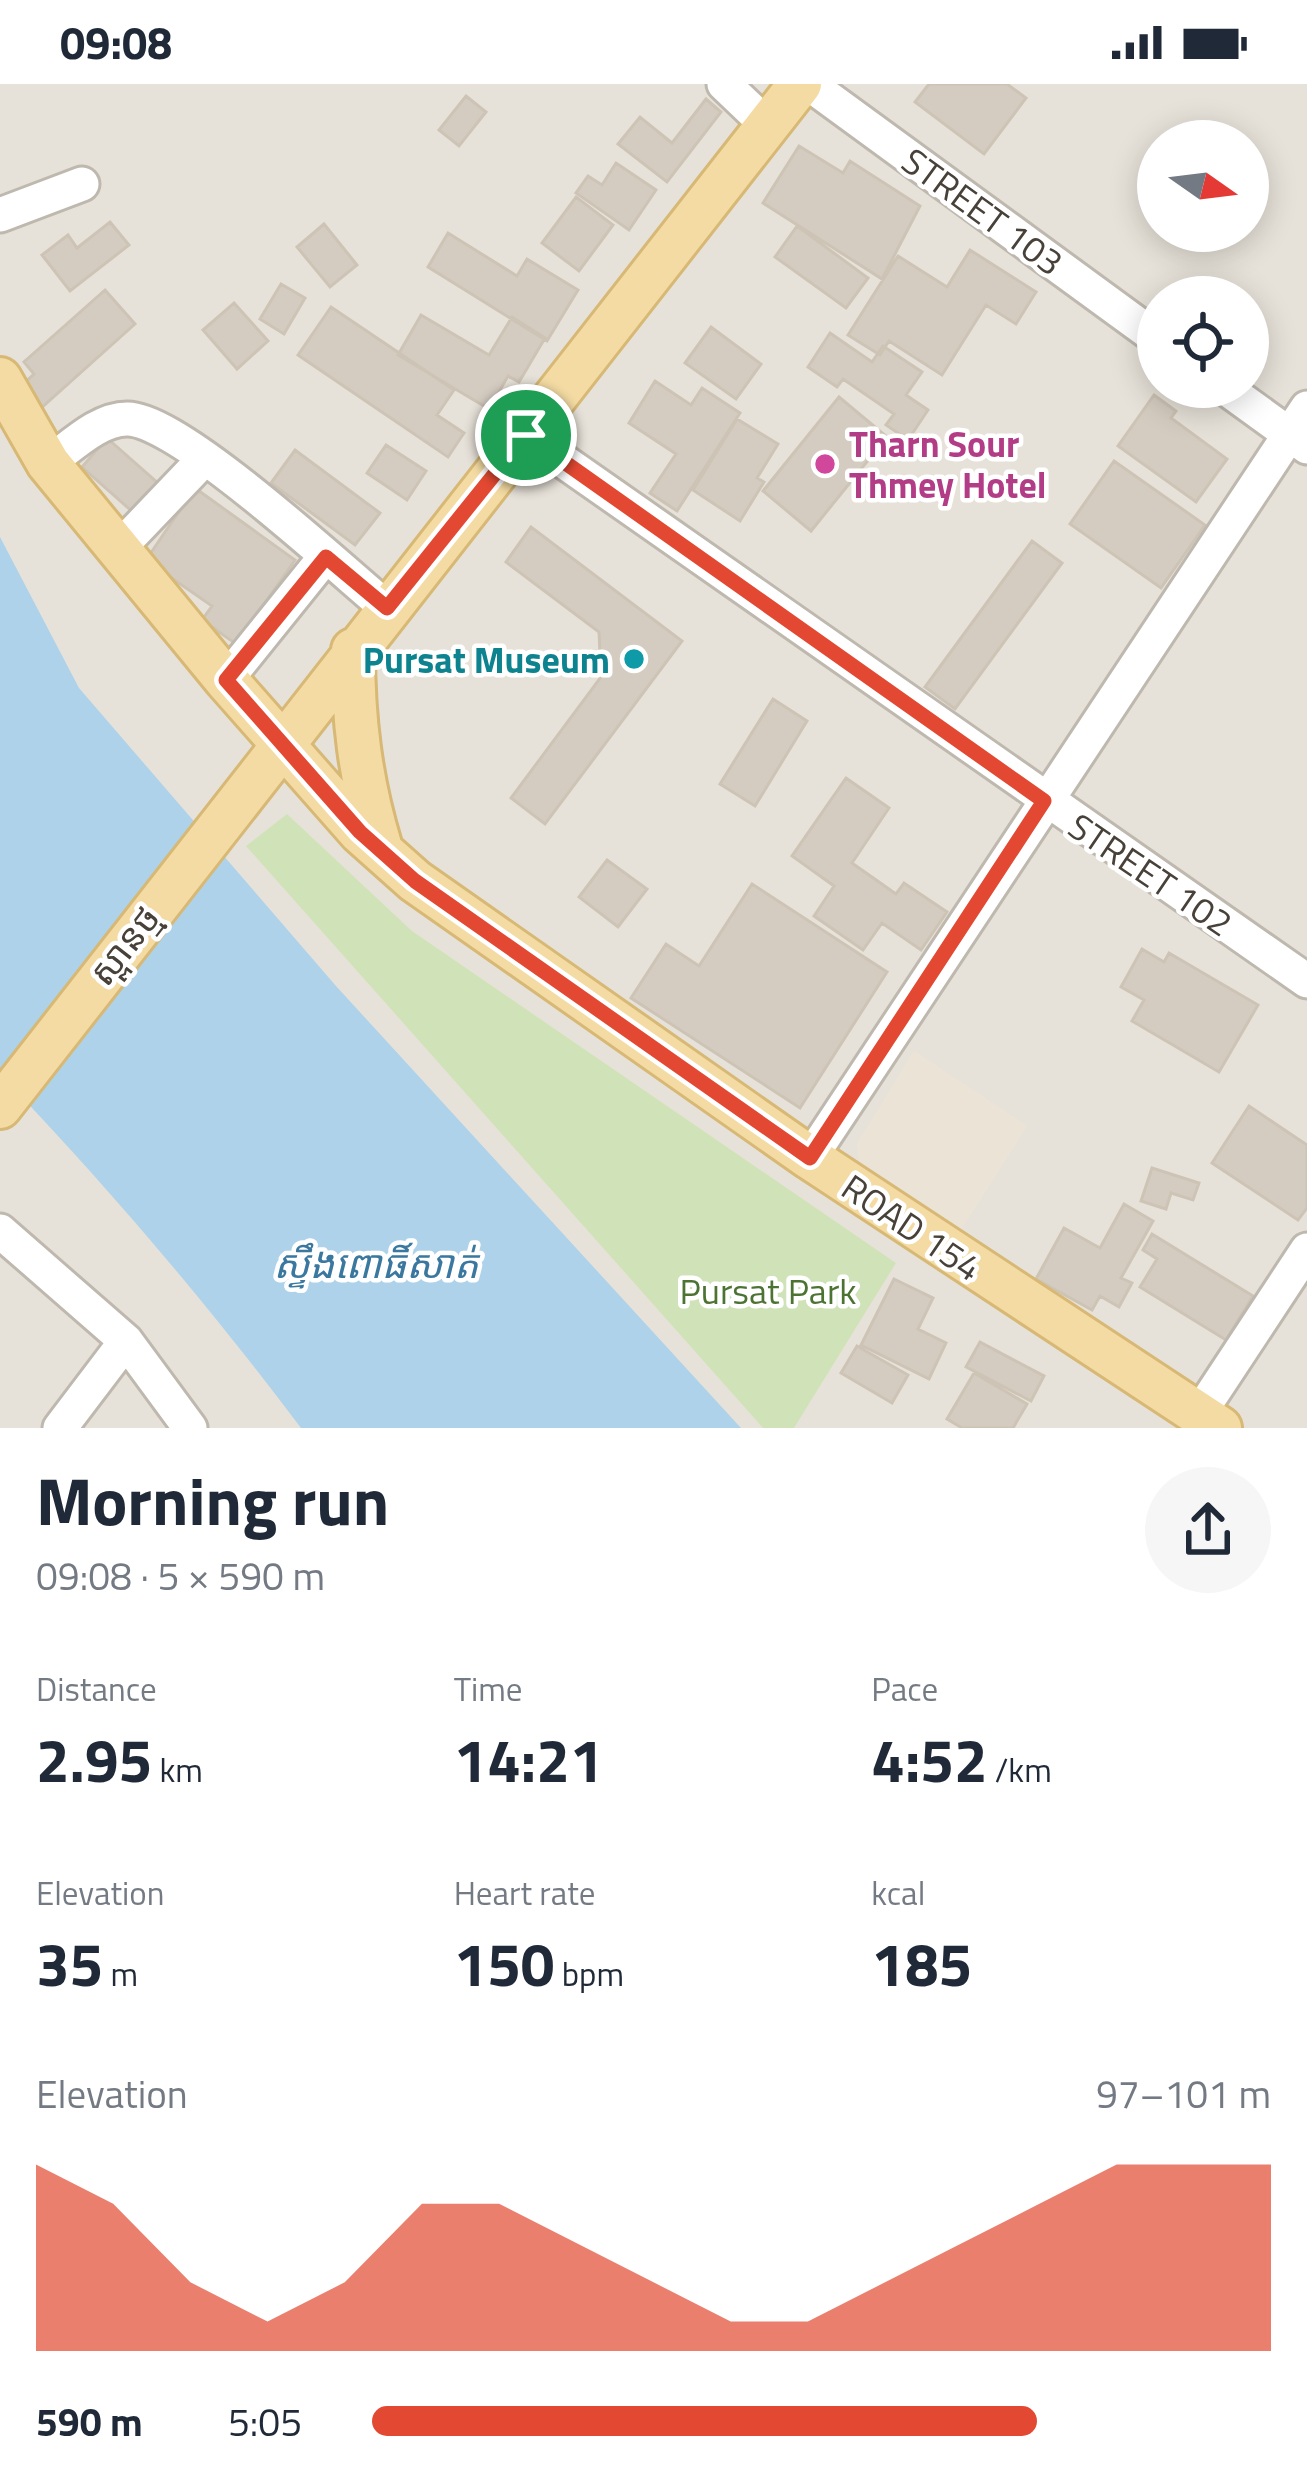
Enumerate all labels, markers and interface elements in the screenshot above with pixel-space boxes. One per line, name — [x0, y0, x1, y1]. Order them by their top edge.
text: 09:08 — [60, 8, 172, 76]
north arrow — [1137, 120, 1269, 252]
map controls — [1137, 120, 1269, 408]
street label: STREET 103 — [891, 134, 1075, 288]
button: locate — [1137, 276, 1269, 408]
pin — [475, 384, 577, 486]
icon: arrive — [493, 402, 559, 468]
place label: Tharn Sour Thmey Hotel — [849, 416, 1047, 512]
marker: Tharn Sour Thmey Hotel — [812, 451, 838, 477]
place label: Pursat Museum — [363, 632, 610, 687]
marker: Pursat Museum — [621, 646, 647, 672]
street label: STREET 102 — [1058, 799, 1244, 949]
street label: ស្ពានថ្ម — [75, 893, 173, 997]
street label: ROAD 154 — [831, 1160, 993, 1294]
water label: ស្ទឹងពោធិ៍សាត់ — [273, 1234, 481, 1293]
park label: Pursat Park — [679, 1263, 857, 1318]
text: Morning run — [36, 1450, 389, 1551]
button: share — [1145, 1467, 1271, 1593]
text: 09:08 · 5 × 590 m — [36, 1546, 325, 1605]
text: Distance — [36, 1664, 157, 1714]
text: Time — [454, 1664, 523, 1714]
text: Pace — [871, 1664, 938, 1714]
text: 2.95 — [36, 1714, 152, 1805]
text: 14:21 — [454, 1714, 603, 1805]
text: 4:52 — [871, 1714, 988, 1805]
text: km — [152, 1745, 203, 1795]
text: /km — [988, 1745, 1052, 1795]
text: Elevation — [36, 1868, 164, 1918]
text: Heart rate — [454, 1868, 595, 1918]
text: kcal — [871, 1868, 925, 1918]
text: 35 — [36, 1918, 103, 2009]
text: 150 — [454, 1918, 554, 2009]
text: 185 — [871, 1918, 972, 2009]
text: m — [103, 1949, 138, 1999]
text: bpm — [554, 1949, 624, 1999]
text: Elevation — [36, 2064, 188, 2123]
text: 97–101 m — [1096, 2064, 1271, 2123]
text: 590 m — [36, 2392, 143, 2451]
text: 5:05 — [228, 2392, 302, 2451]

